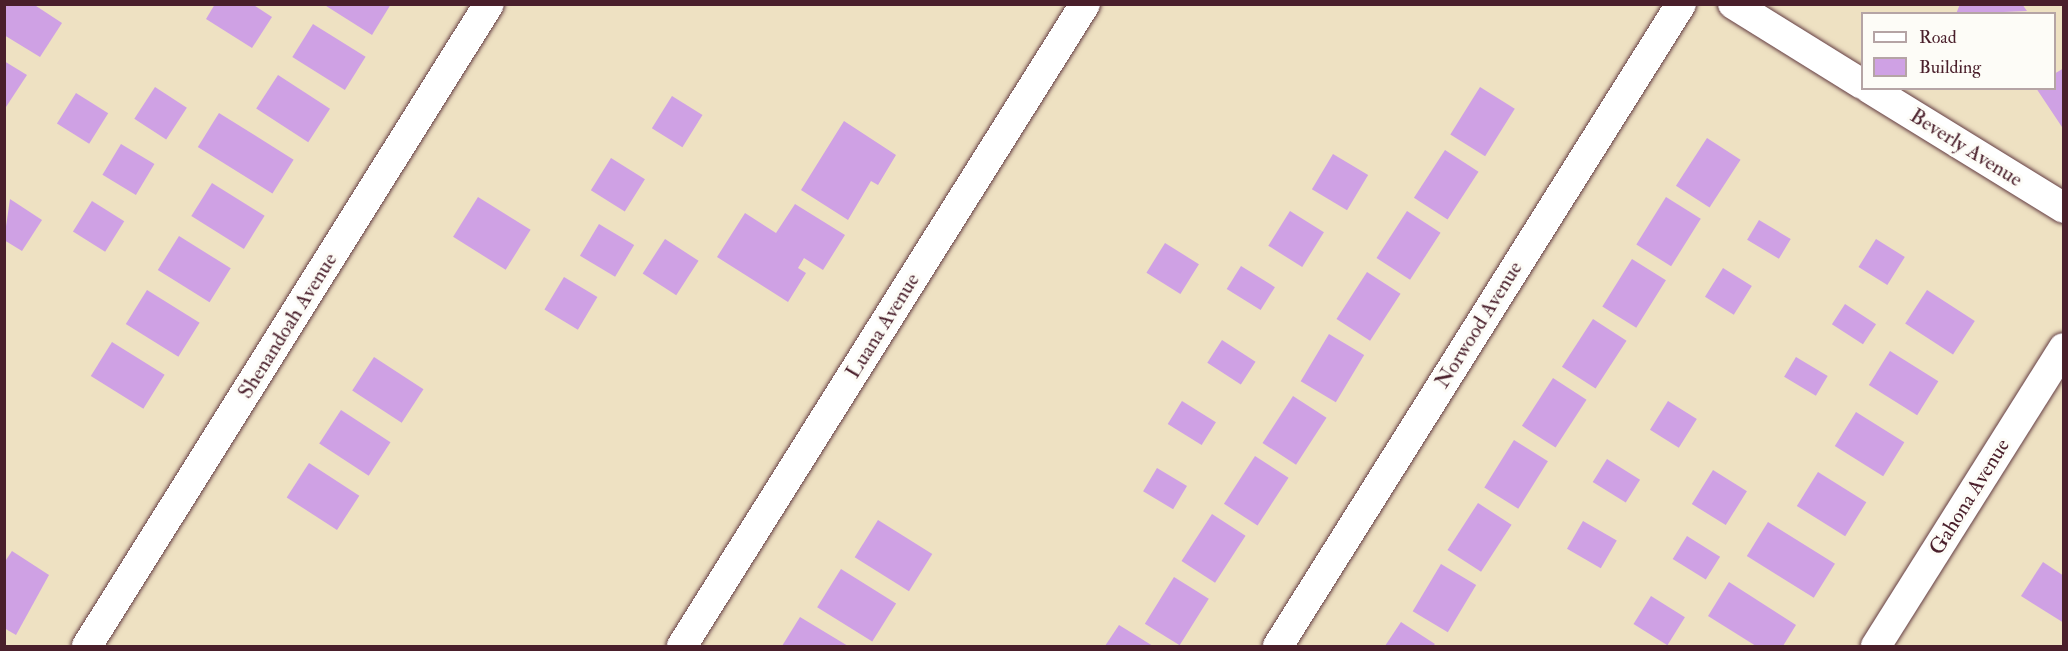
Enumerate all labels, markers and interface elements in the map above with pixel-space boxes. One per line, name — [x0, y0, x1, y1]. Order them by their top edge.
legend — [1861, 12, 2056, 90]
text: Road — [1919, 26, 1957, 49]
text: Building — [1919, 56, 1981, 79]
street label: Beverly Avenue — [1905, 103, 2027, 193]
street label: Shenandoah Avenue — [233, 249, 343, 403]
street label: Norwood Avenue — [1430, 257, 1528, 393]
street label: Luana Avenue — [841, 269, 925, 383]
street label: Gahona Avenue — [1924, 434, 2016, 560]

